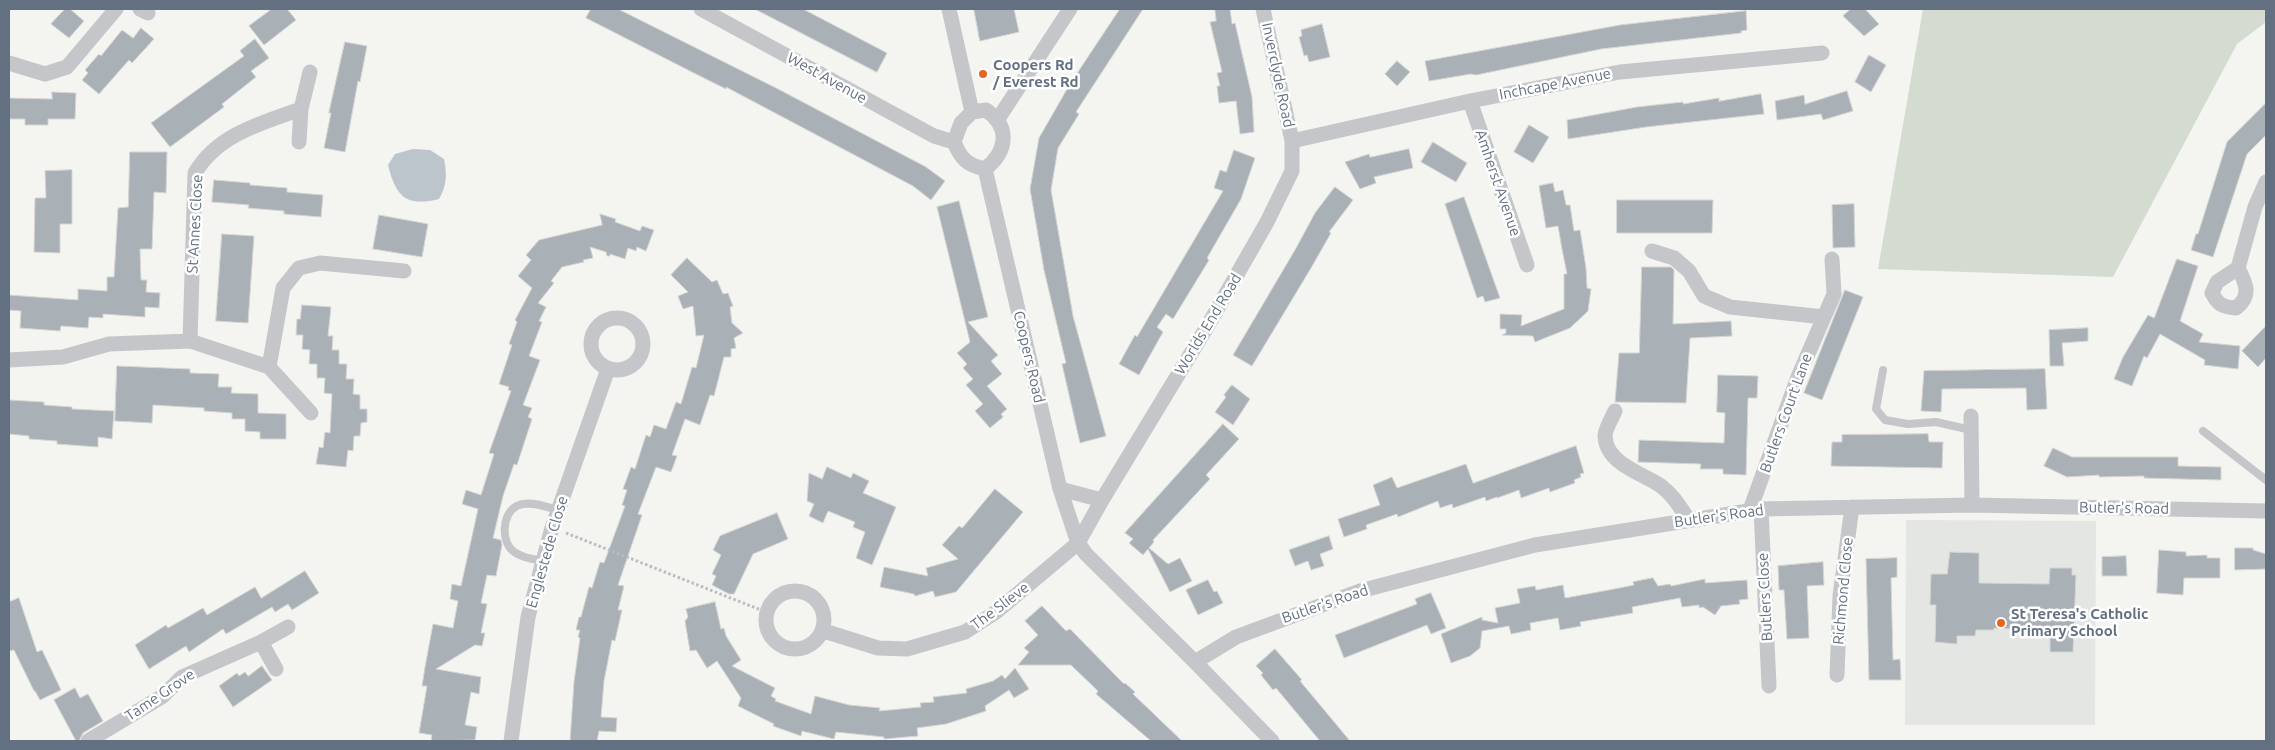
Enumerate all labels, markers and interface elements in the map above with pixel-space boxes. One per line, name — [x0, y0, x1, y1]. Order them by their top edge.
street label: Inverclyde Road — [1258, 21, 1298, 129]
street label: West Avenue — [784, 49, 870, 107]
place label: Coopers Rd / Everest Rd — [993, 56, 1079, 91]
street label: Inchcape Avenue — [1498, 64, 1612, 104]
marker: Coopers Rd / Everest Rd — [977, 68, 989, 80]
street label: Amherst Avenue — [1471, 127, 1525, 239]
street label: St Annes Close — [183, 174, 207, 274]
street label: Worlds End Road — [1171, 270, 1245, 378]
street label: Coopers Road — [1010, 309, 1048, 405]
street label: Butlers Court Lane — [1756, 351, 1816, 475]
street label: Englestede Close — [522, 494, 572, 610]
street label: Butler's Road — [2079, 498, 2169, 518]
street label: Butler's Road — [1673, 501, 1765, 531]
street label: Richmond Close — [1829, 537, 1857, 645]
street label: Butlers Close — [1754, 552, 1776, 642]
street label: The Slieve — [967, 578, 1033, 634]
street label: Butler's Road — [1280, 581, 1370, 627]
place label: St Teresa's Catholic Primary School — [2011, 605, 2148, 640]
marker: St Teresa's Catholic Primary School — [1995, 617, 2007, 629]
street label: Tame Grove — [122, 665, 198, 725]

